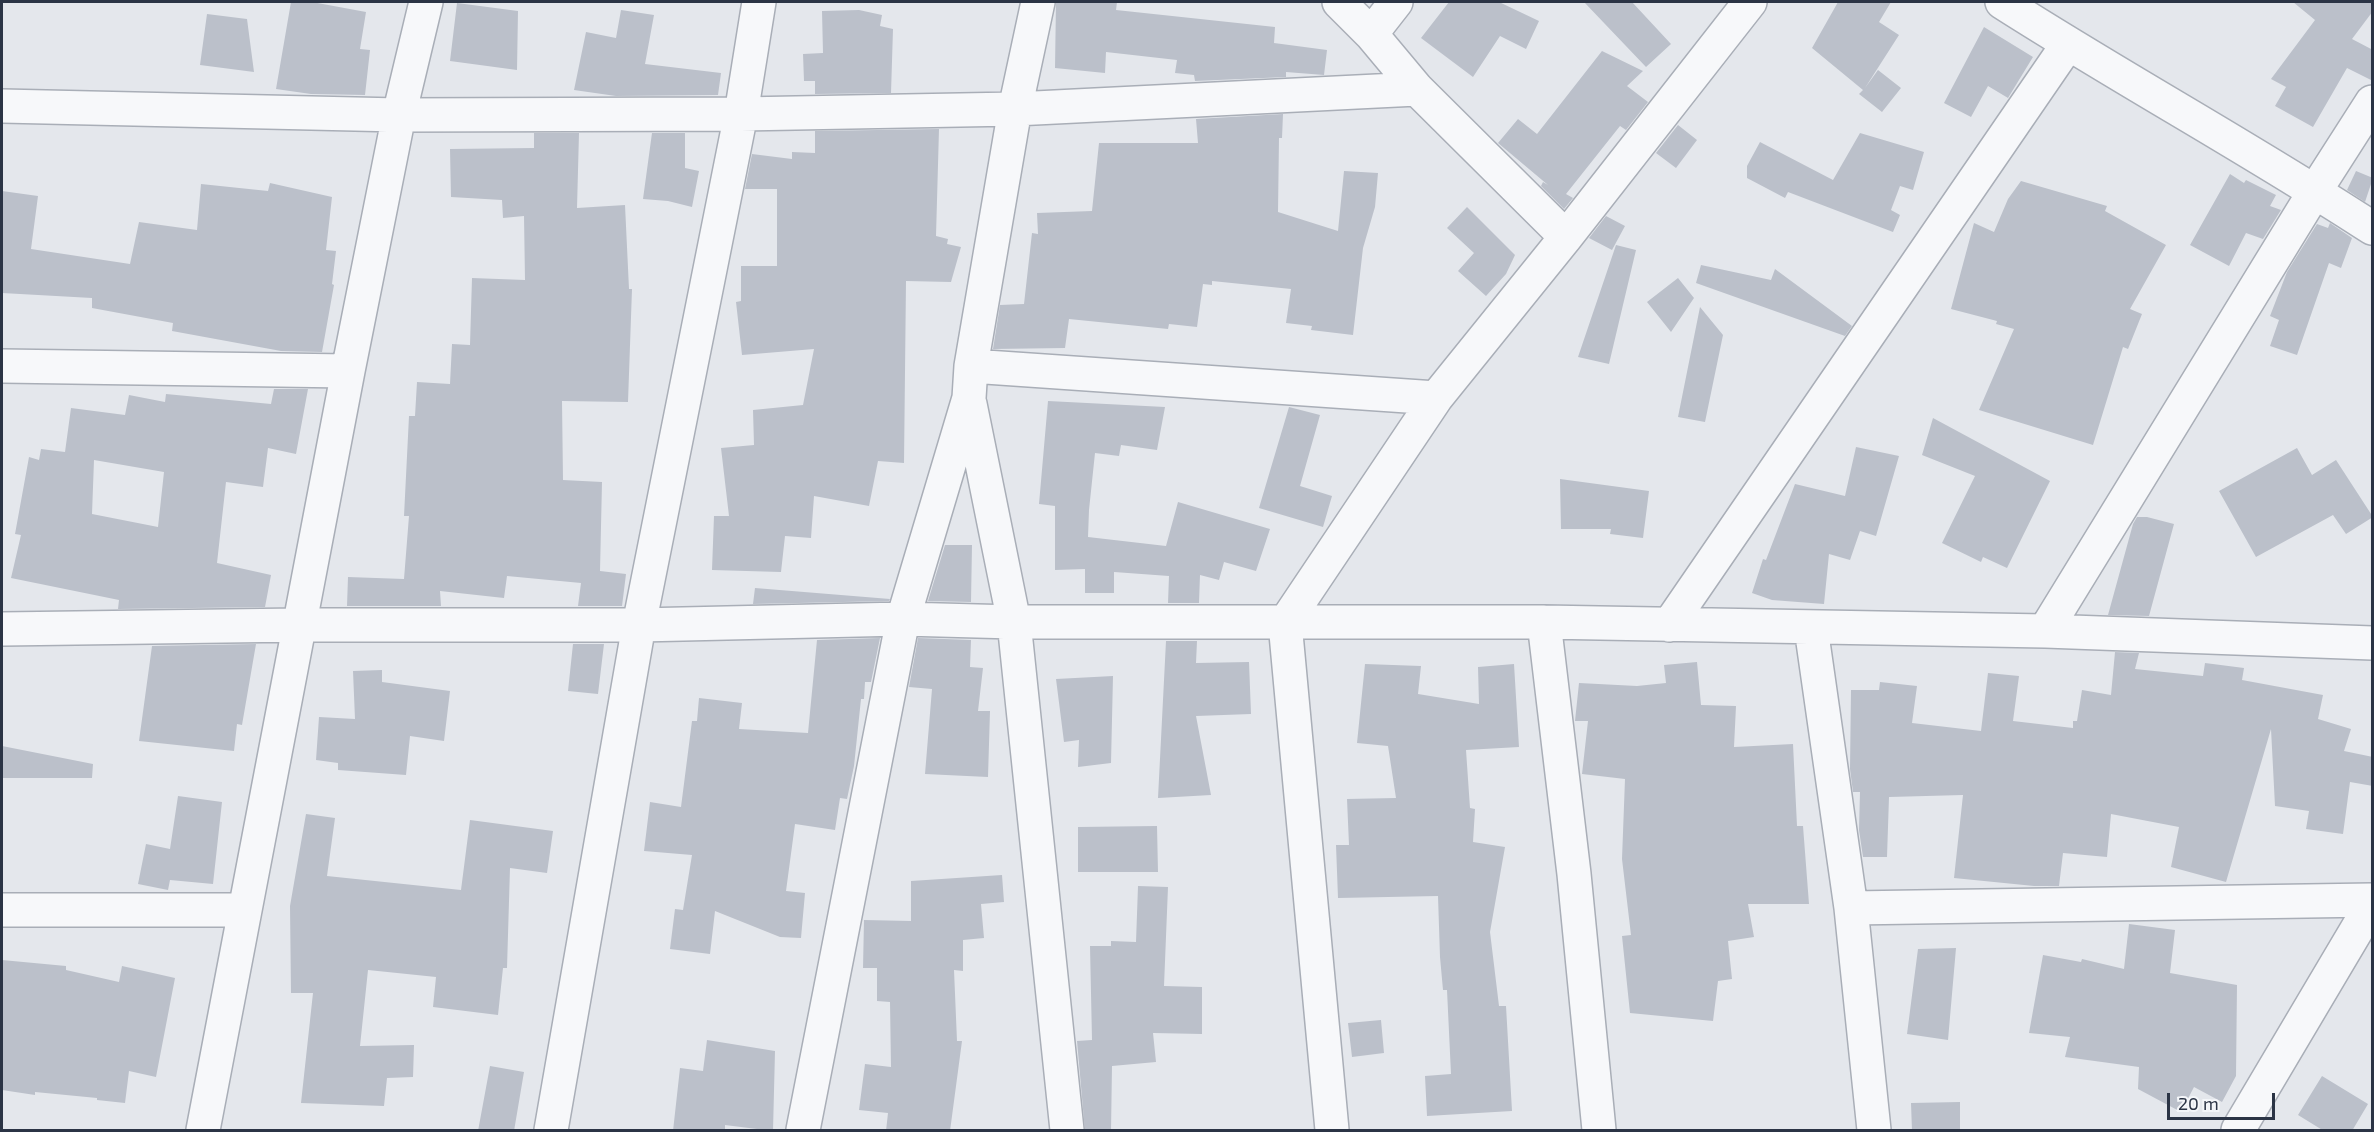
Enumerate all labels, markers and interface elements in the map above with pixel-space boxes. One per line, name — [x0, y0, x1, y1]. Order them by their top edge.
scale bar — [2170, 1081, 2278, 1119]
text: 20 m — [2178, 1092, 2219, 1114]

